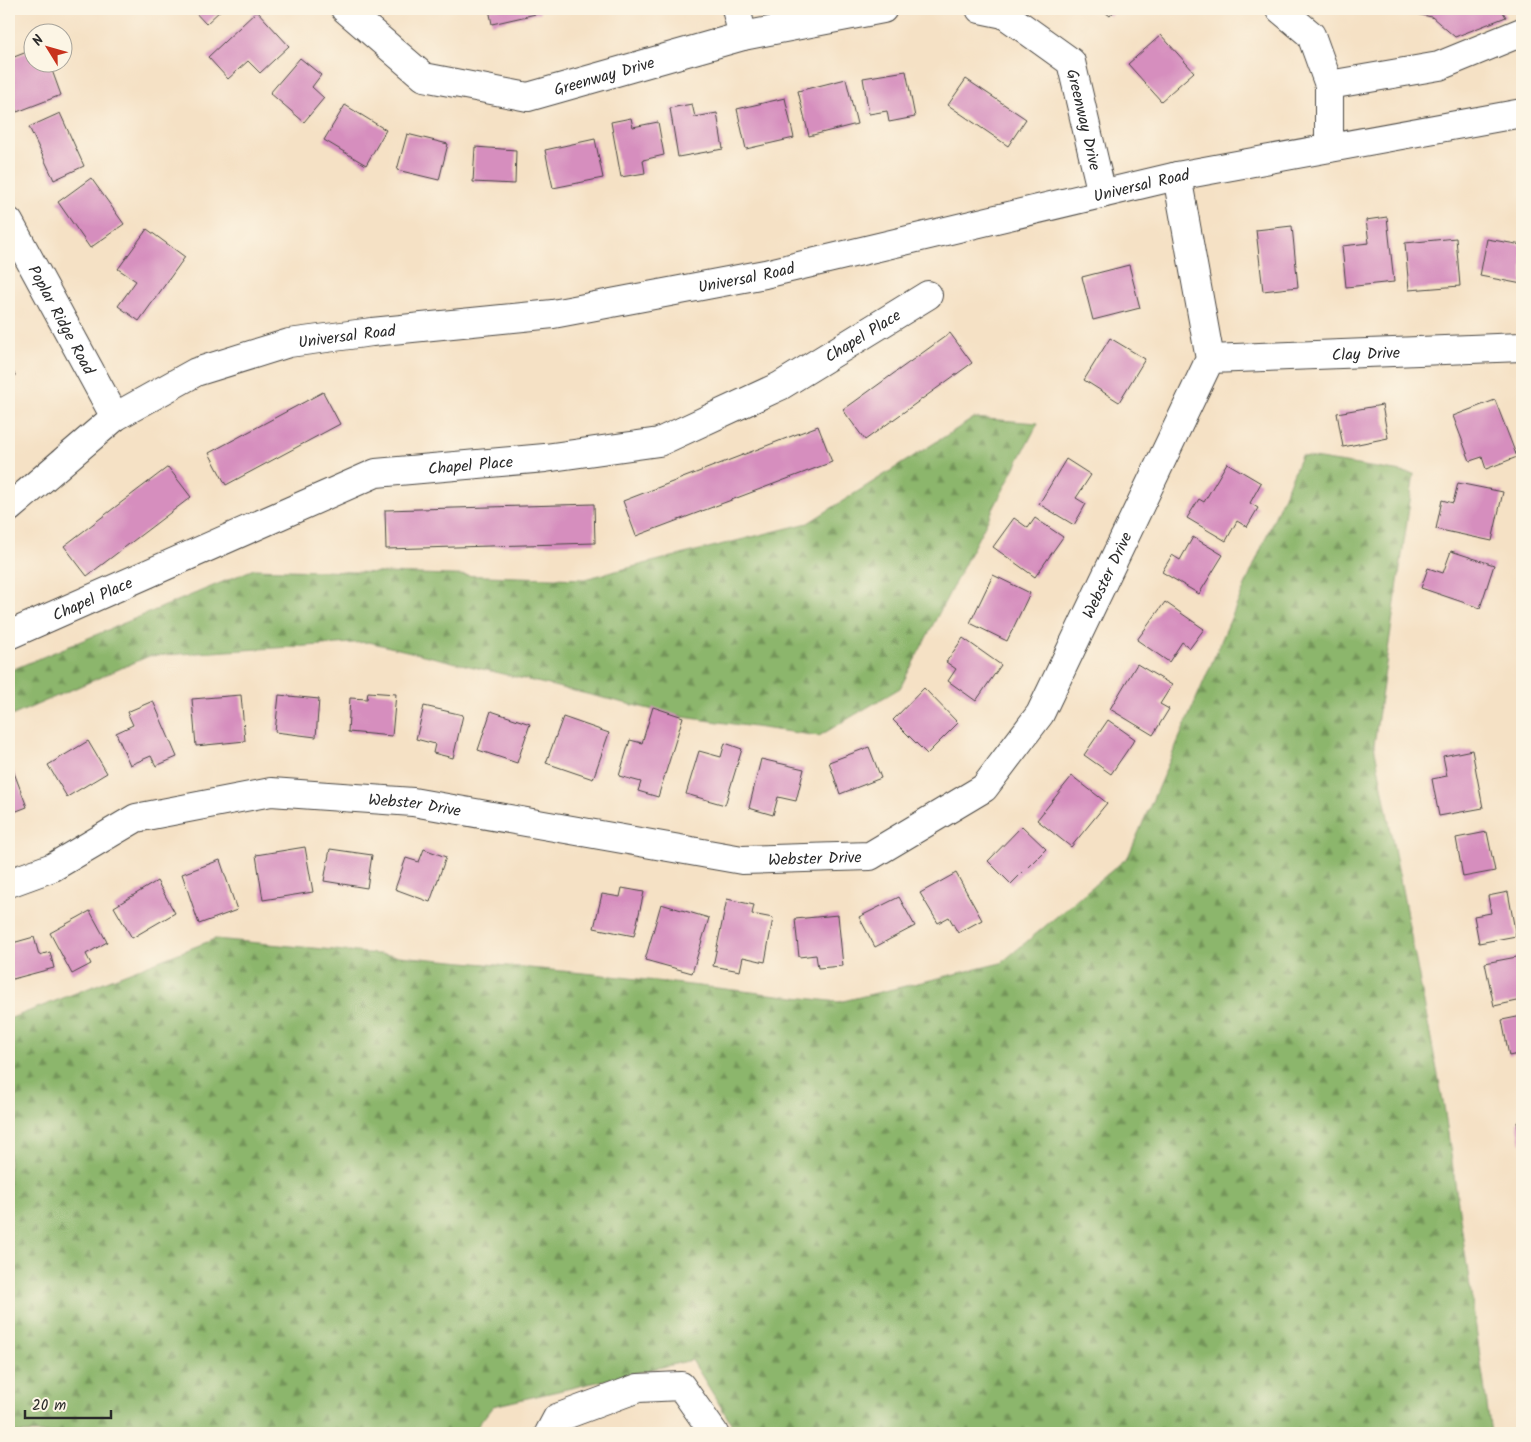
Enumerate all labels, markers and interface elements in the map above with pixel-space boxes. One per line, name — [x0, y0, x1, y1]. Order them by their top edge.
north arrow — [22, 22, 72, 72]
text: N — [27, 31, 50, 51]
street label: Greenway Drive — [551, 51, 658, 103]
street label: Greenway Drive — [1059, 67, 1107, 173]
street label: Universal Road — [1091, 163, 1193, 209]
street label: Universal Road — [696, 256, 798, 300]
street label: Poplar Ridge Road — [21, 261, 101, 380]
street label: Chapel Place — [820, 304, 906, 370]
street label: Universal Road — [297, 319, 398, 356]
street label: Clay Drive — [1331, 341, 1401, 368]
street label: Chapel Place — [427, 450, 514, 482]
street label: Webster Drive — [1077, 528, 1139, 623]
street label: Chapel Place — [49, 571, 137, 628]
street label: Webster Drive — [367, 788, 463, 824]
street label: Webster Drive — [768, 845, 862, 873]
scale bar — [25, 1387, 111, 1419]
text: 20 m — [32, 1394, 66, 1418]

